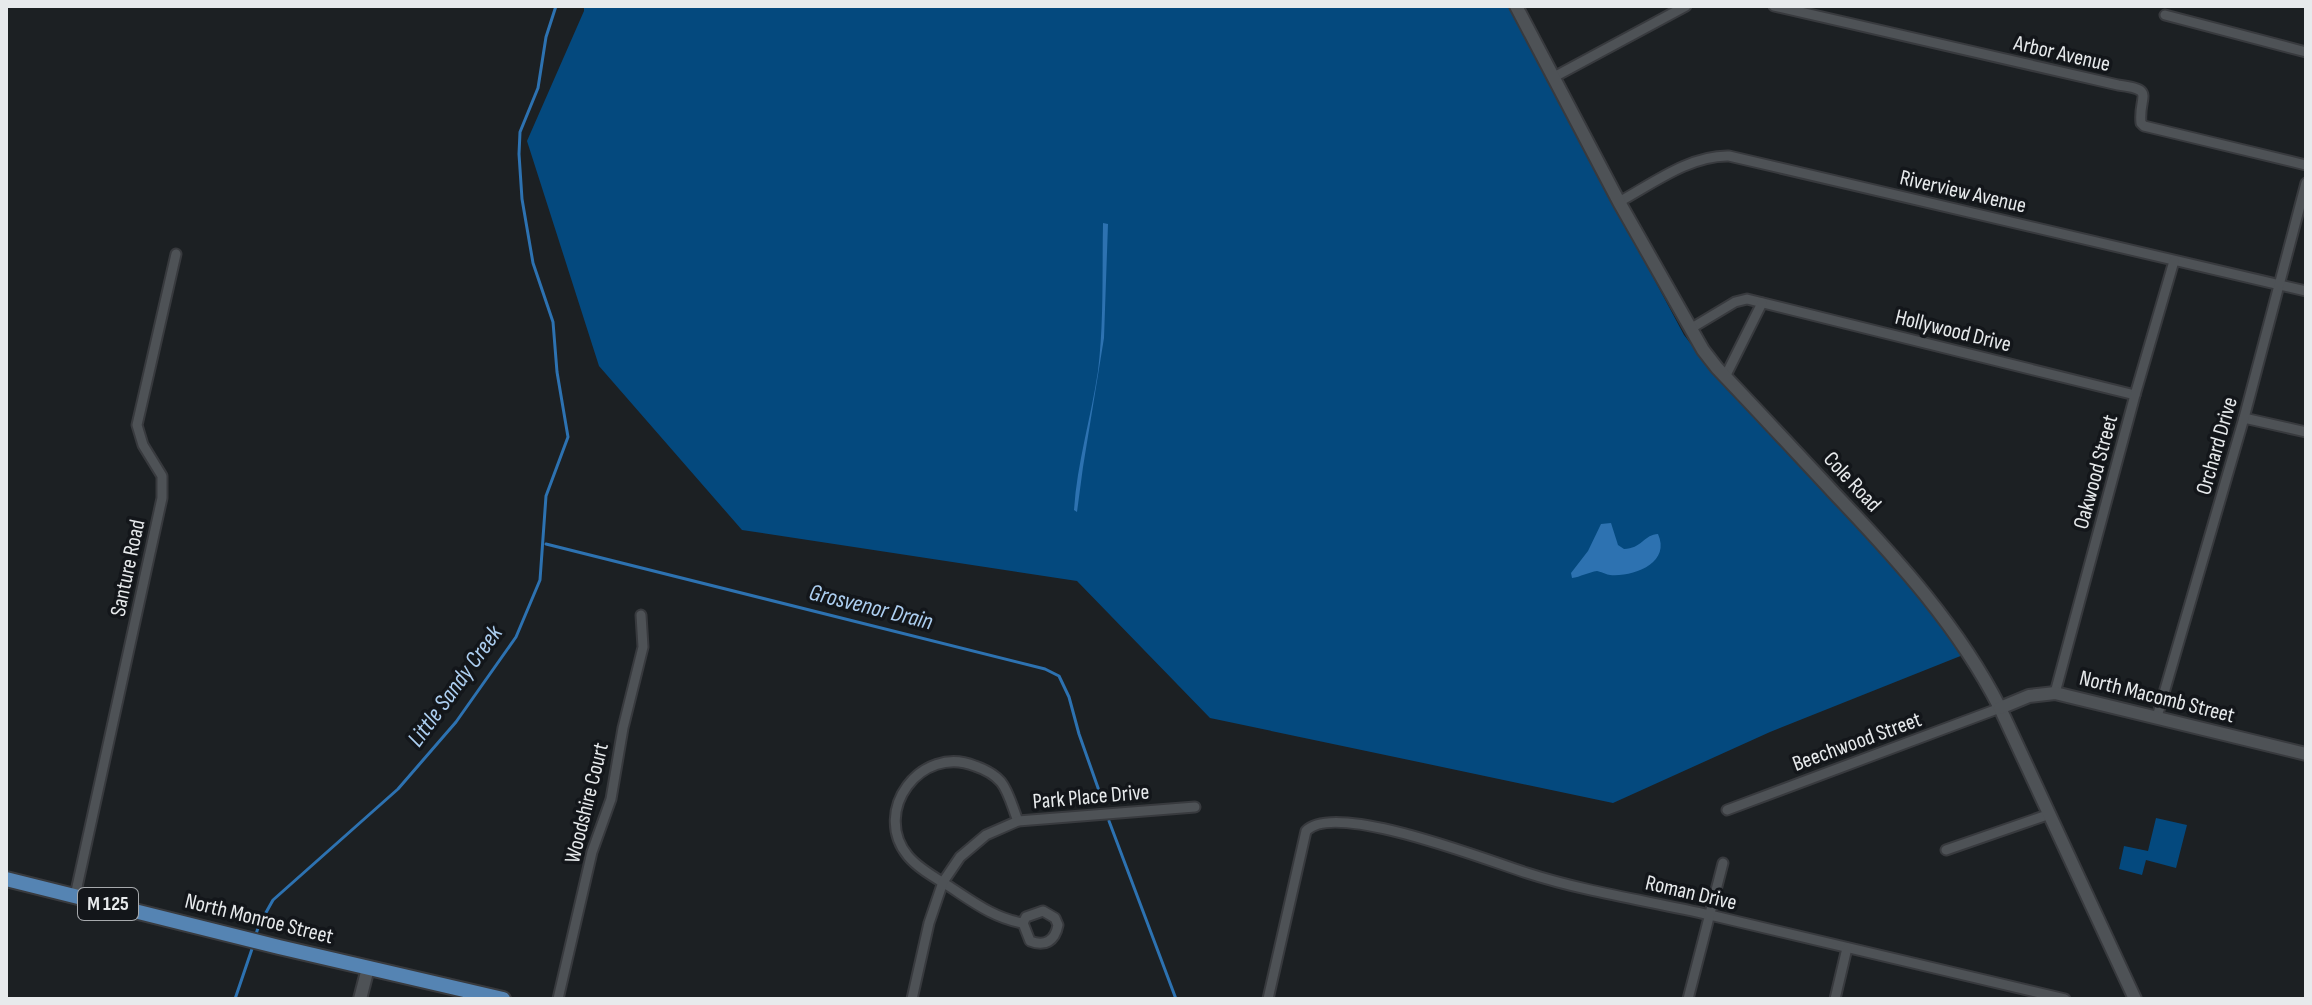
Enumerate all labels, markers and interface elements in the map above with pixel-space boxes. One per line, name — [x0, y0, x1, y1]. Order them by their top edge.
street label: Arbor Avenue — [2010, 30, 2113, 78]
street label: Riverview Avenue — [1897, 164, 2029, 220]
street label: Hollywood Drive — [1892, 304, 2014, 358]
street label: Orchard Drive — [2190, 394, 2244, 498]
street label: Oakwood Street — [2068, 412, 2124, 532]
street label: Cole Road — [1817, 446, 1887, 518]
street label: Santure Road — [105, 517, 151, 619]
water label: Grosvenor Drain — [806, 578, 936, 636]
water label: Little Sandy Creek — [401, 619, 509, 752]
street label: North Macomb Street — [2077, 665, 2238, 729]
street label: Beechwood Street — [1789, 706, 1925, 778]
street label: Woodshire Court — [559, 740, 615, 866]
street label: Park Place Drive — [1032, 778, 1150, 816]
street label: Roman Drive — [1643, 869, 1739, 917]
road number: M 125 — [78, 888, 138, 920]
street label: North Monroe Street — [182, 888, 336, 951]

